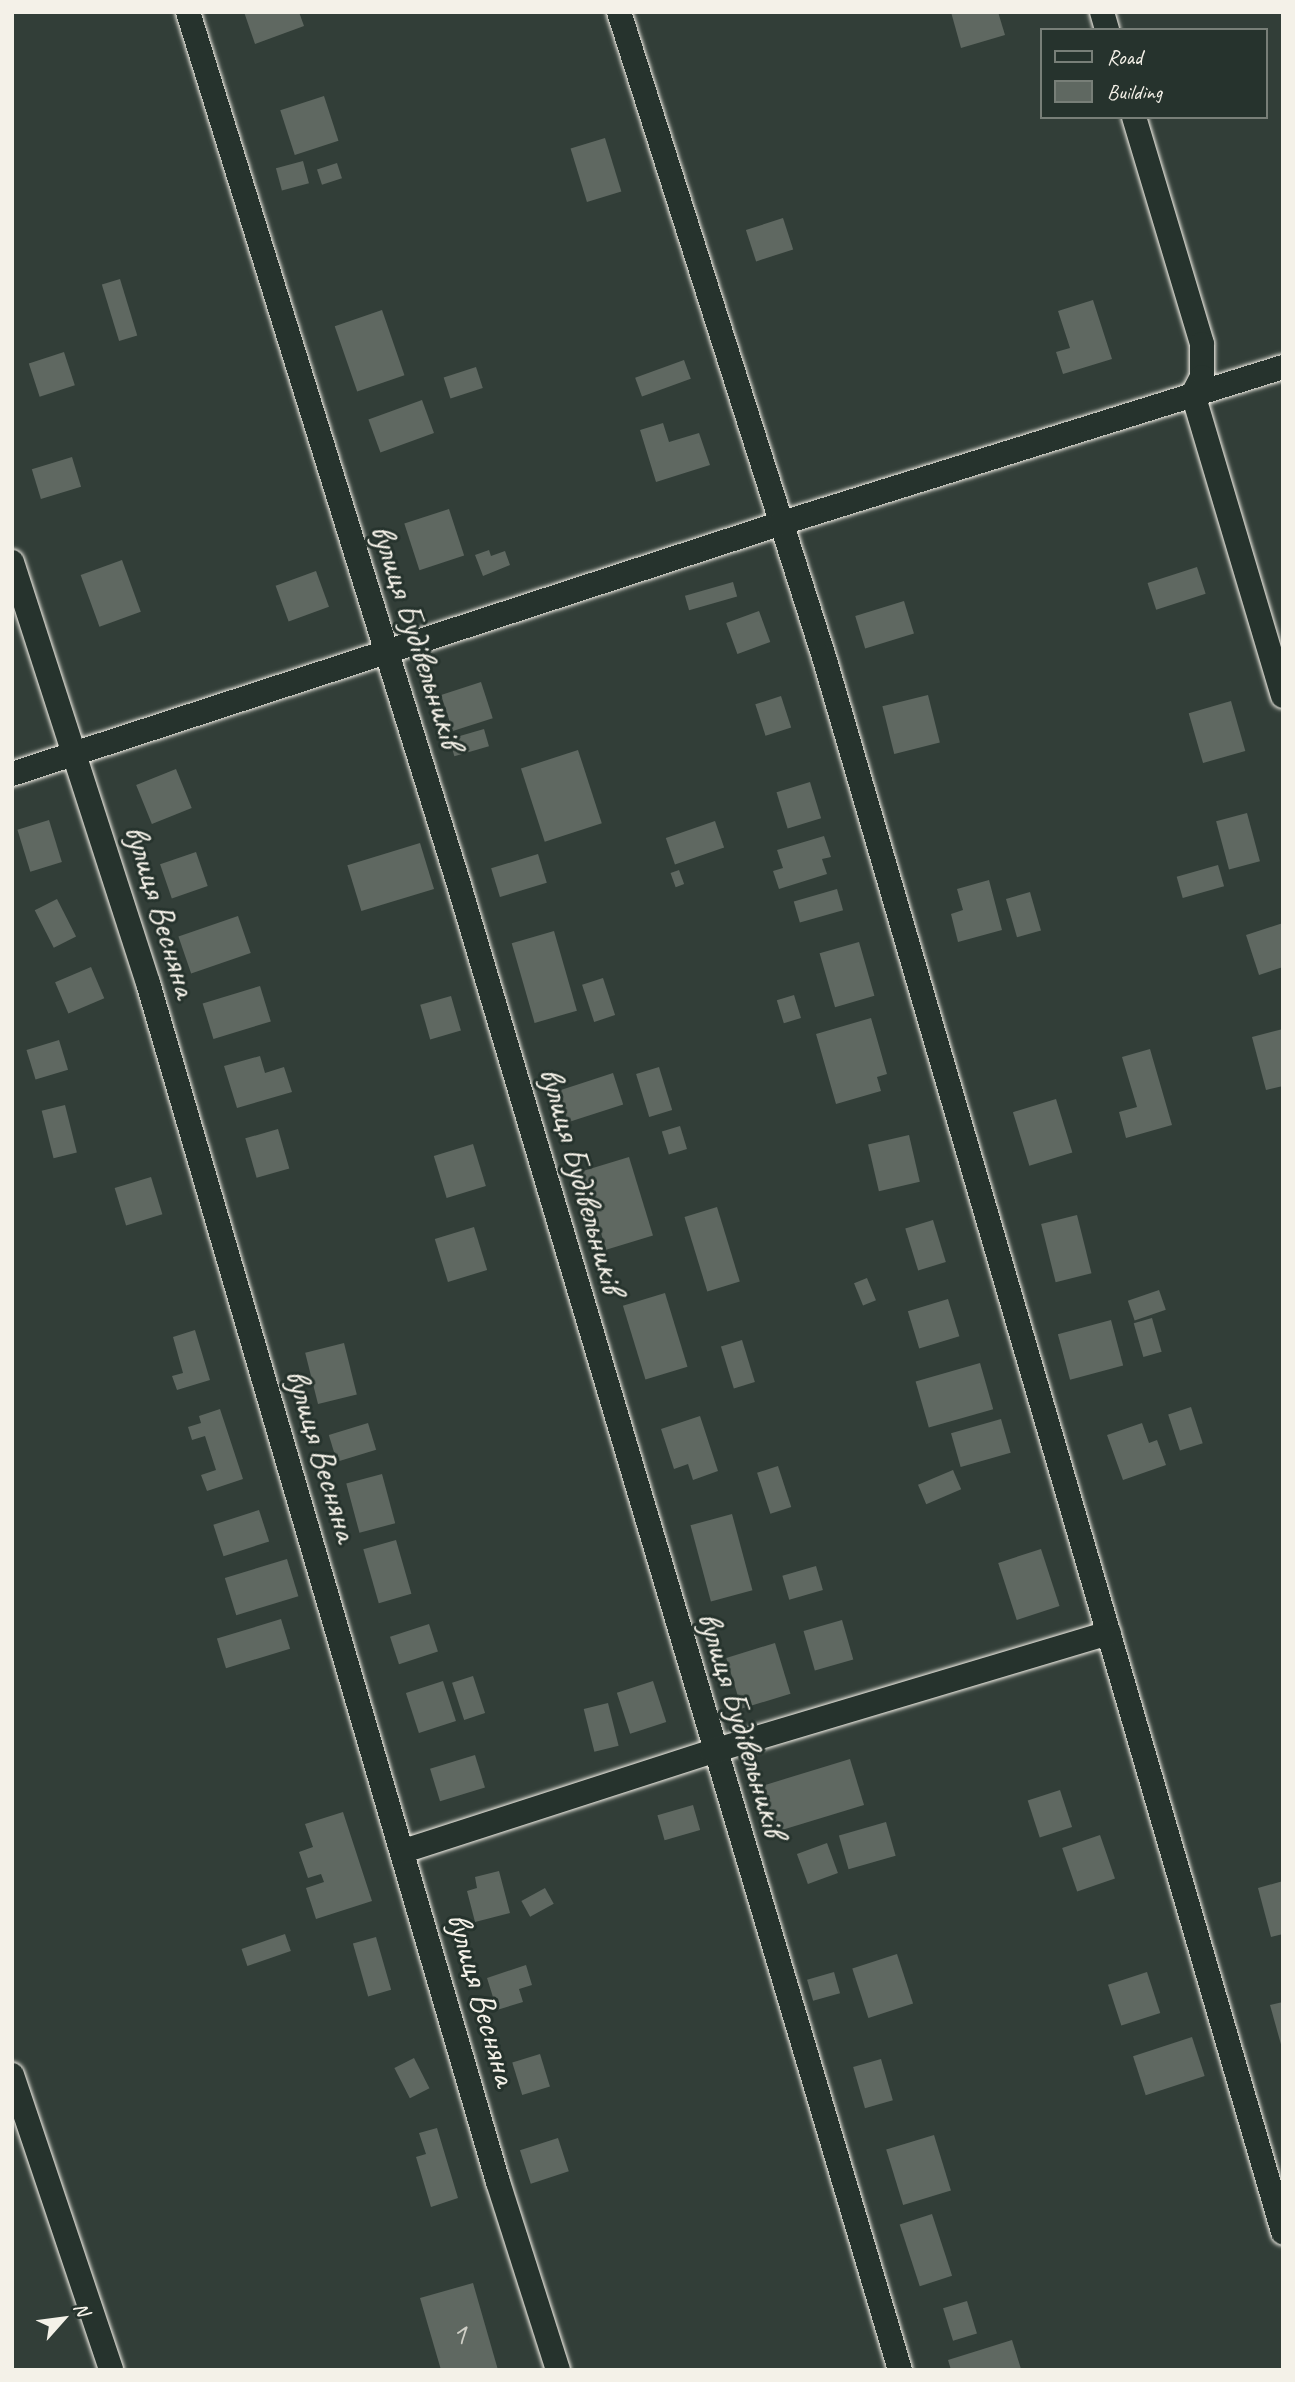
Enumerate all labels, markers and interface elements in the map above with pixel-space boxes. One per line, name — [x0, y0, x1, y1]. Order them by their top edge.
legend — [1040, 28, 1267, 119]
text: Road — [1107, 44, 1142, 70]
text: Building — [1107, 79, 1162, 105]
street label: вулиця Будівельників — [361, 519, 473, 753]
street label: вулиця Весняна — [115, 820, 207, 1002]
street label: вулиця Будівельників — [530, 1062, 634, 1298]
street label: вулиця Весняна — [276, 1364, 368, 1546]
street label: вулиця Будівельників — [688, 1607, 796, 1841]
street label: вулиця Весняна — [437, 1908, 527, 2090]
north arrow — [28, 2284, 98, 2354]
text: N — [68, 2298, 95, 2320]
house number: 1 — [452, 2315, 466, 2353]

